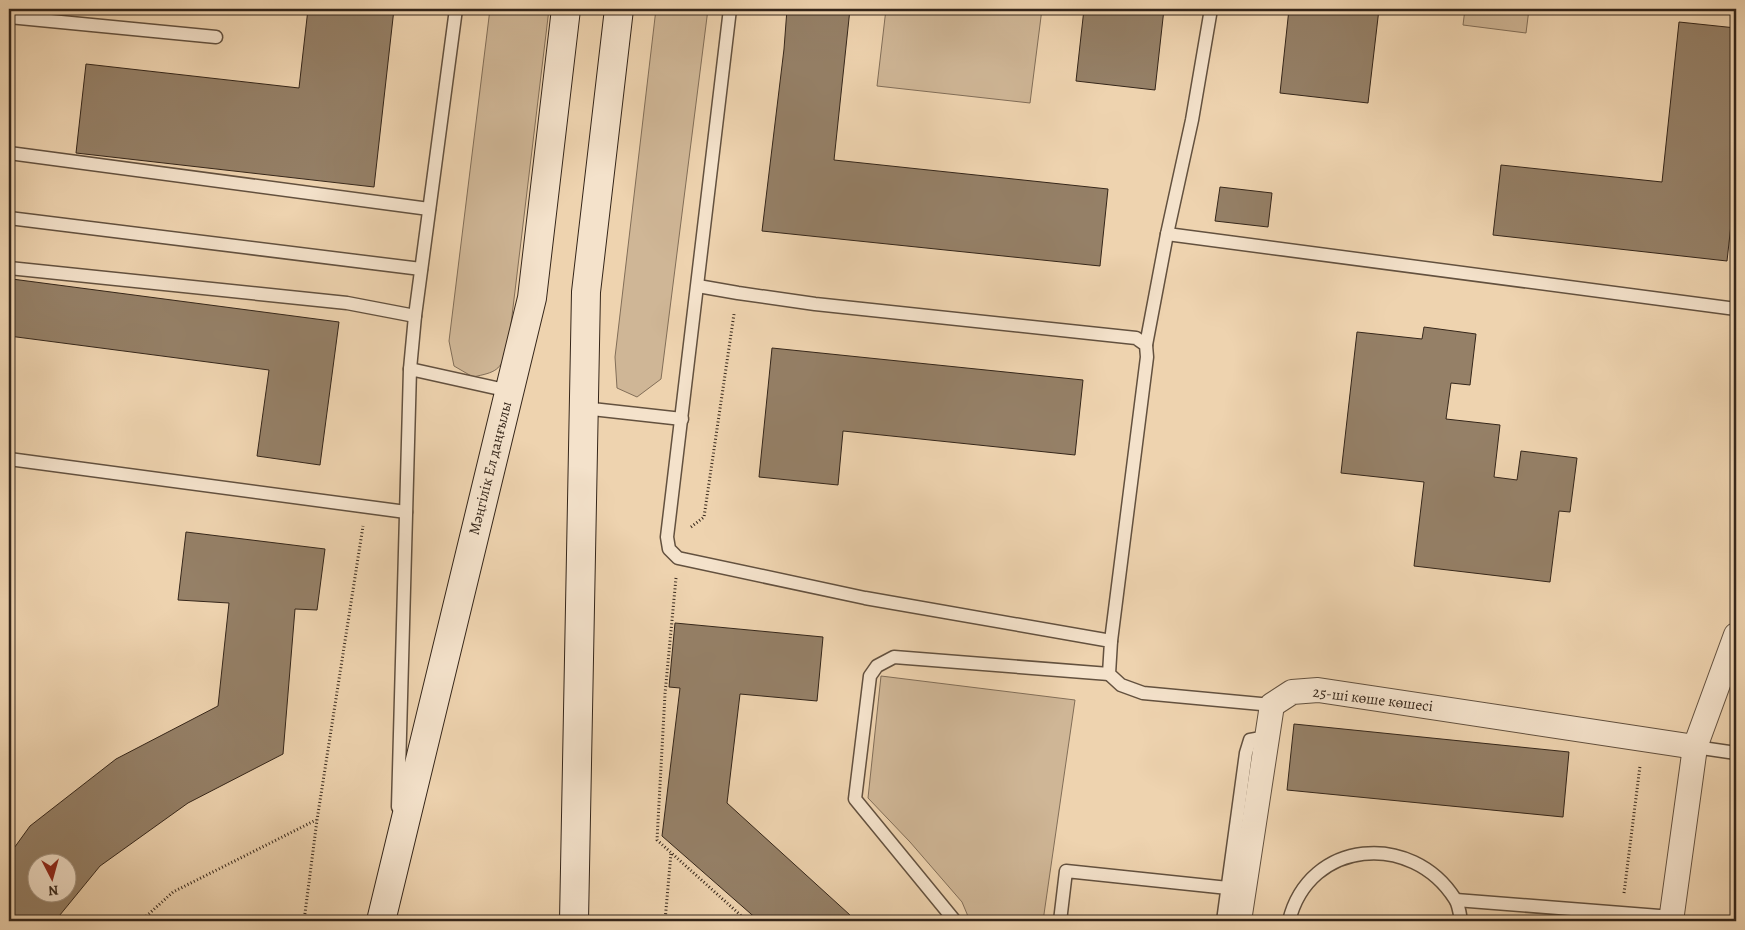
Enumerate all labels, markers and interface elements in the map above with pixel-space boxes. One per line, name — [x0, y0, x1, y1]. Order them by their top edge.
street label: Мәңгілік Ел даңғылы — [464, 399, 516, 537]
street label: 25-ші көше көшесі — [1312, 682, 1434, 716]
north arrow — [28, 852, 78, 902]
text: N — [47, 880, 59, 900]

